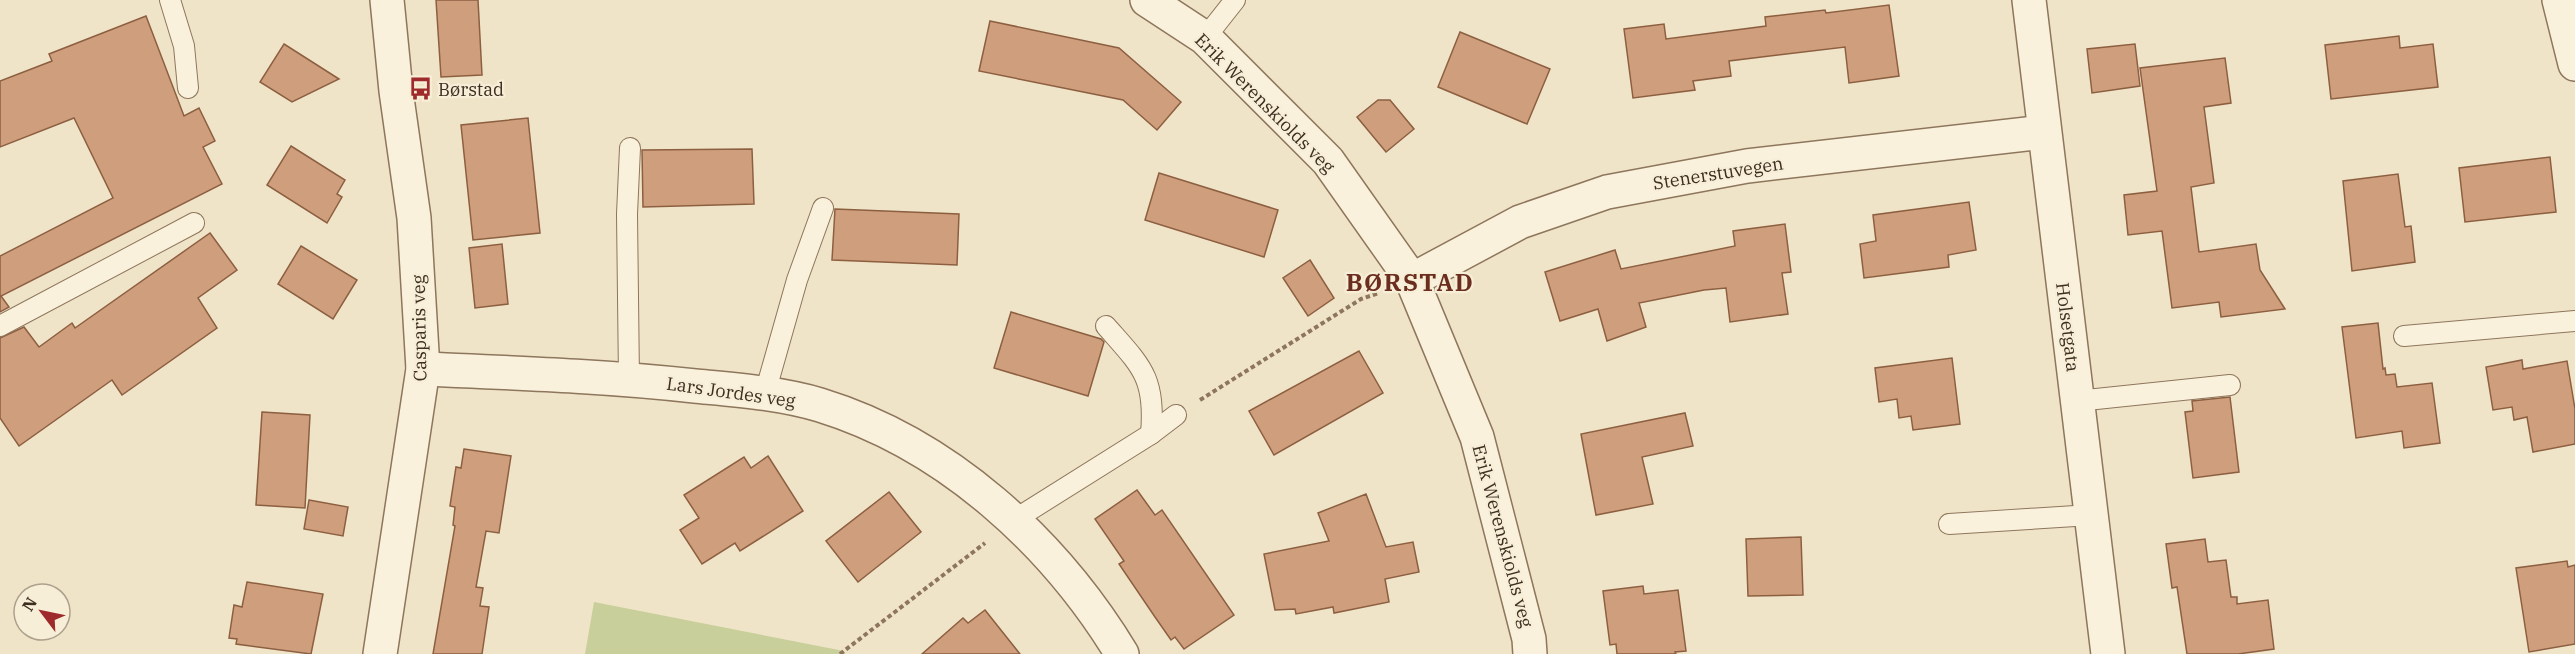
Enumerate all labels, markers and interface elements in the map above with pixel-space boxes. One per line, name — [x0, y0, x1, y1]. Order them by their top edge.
street label: Erik Werenskiolds veg — [1190, 28, 1340, 178]
bus stop icon: Børstad — [407, 76, 433, 102]
place label: Børstad — [438, 78, 504, 101]
street label: Stenerstuvegen — [1651, 151, 1785, 195]
district label: BØRSTAD — [1346, 266, 1474, 298]
street label: Casparis veg — [407, 274, 431, 382]
street label: Holsetgata — [2051, 281, 2085, 373]
street label: Lars Jordes veg — [665, 372, 797, 412]
street label: Erik Werenskiolds veg — [1467, 442, 1539, 630]
north arrow — [12, 582, 72, 642]
text: N — [17, 593, 41, 615]

